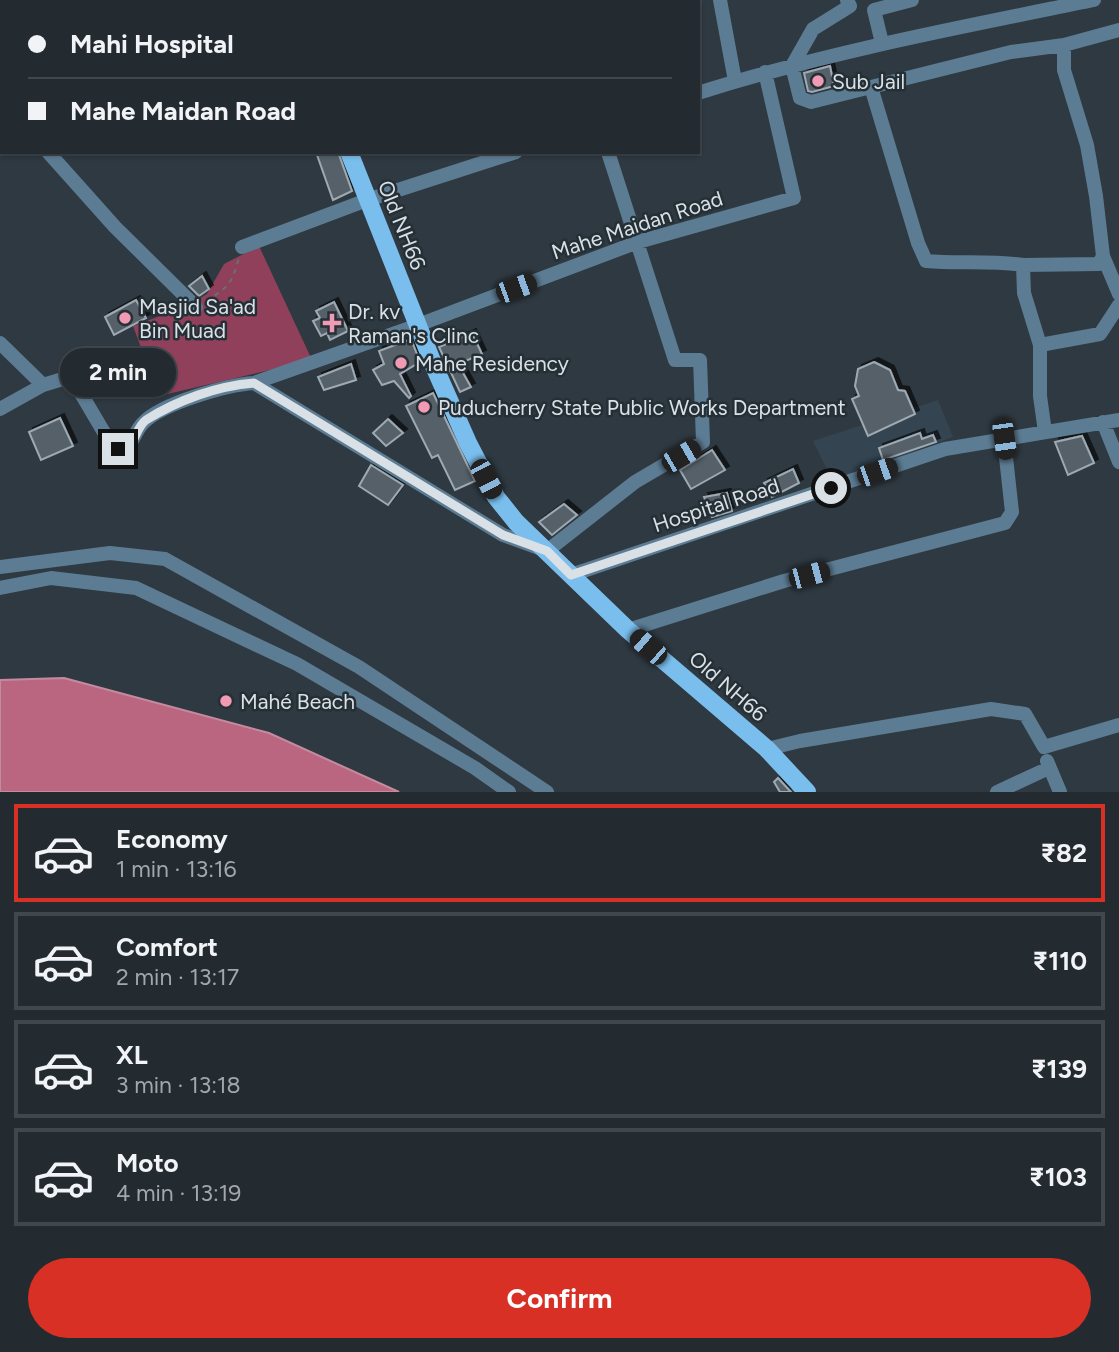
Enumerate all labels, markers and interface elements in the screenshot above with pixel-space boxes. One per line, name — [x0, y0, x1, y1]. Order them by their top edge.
text: Mahi Hospital — [70, 28, 234, 60]
place label: Sub Jail — [832, 69, 905, 94]
marker: Sub Jail — [810, 73, 826, 89]
text: Mahe Maidan Road — [70, 95, 296, 127]
street label: Old NH66 — [373, 177, 431, 273]
street label: Mahe Maidan Road — [548, 186, 726, 264]
car — [493, 271, 540, 305]
place label: Masjid Sa'ad Bin Muad — [139, 294, 256, 343]
place label: Dr. kv Raman's Clinc — [348, 299, 479, 348]
marker: Masjid Sa'ad Bin Muad — [117, 310, 133, 326]
marker: Dr. kv Raman's Clinc — [322, 313, 342, 333]
callout: 2 min — [60, 348, 176, 396]
place label: Mahe Residency — [415, 351, 569, 376]
marker: Mahe Residency — [393, 355, 409, 371]
text: 2 min — [89, 358, 147, 386]
place label: Puducherry State Public Works Department — [438, 395, 846, 420]
marker: Puducherry State Public Works Department — [416, 399, 432, 415]
car — [991, 417, 1018, 461]
route end — [102, 433, 134, 465]
car — [658, 436, 705, 476]
car — [854, 455, 901, 489]
car — [467, 456, 506, 502]
route start — [815, 472, 847, 504]
street label: Hospital Road — [649, 473, 783, 537]
car — [786, 559, 833, 591]
car — [626, 625, 671, 669]
street label: Old NH66 — [684, 646, 772, 726]
place label: Mahé Beach — [240, 689, 355, 714]
marker: Mahé Beach — [218, 693, 234, 709]
icon: car — [32, 822, 95, 885]
text: Economy — [116, 823, 228, 855]
text: ₹82 — [1040, 837, 1087, 869]
text: 1 min · 13:16 — [116, 855, 236, 883]
icon: car — [32, 930, 95, 993]
text: Comfort — [116, 931, 218, 963]
text: ₹110 — [1033, 945, 1087, 977]
text: 2 min · 13:17 — [116, 963, 239, 991]
icon: car — [32, 1038, 95, 1101]
text: XL — [116, 1039, 148, 1071]
text: ₹139 — [1031, 1053, 1087, 1085]
text: 3 min · 13:18 — [116, 1071, 241, 1099]
icon: car — [32, 1146, 95, 1209]
text: Moto — [116, 1147, 179, 1179]
text: ₹103 — [1029, 1161, 1087, 1193]
text: 4 min · 13:19 — [116, 1179, 241, 1207]
button: Confirm — [28, 1258, 1091, 1338]

